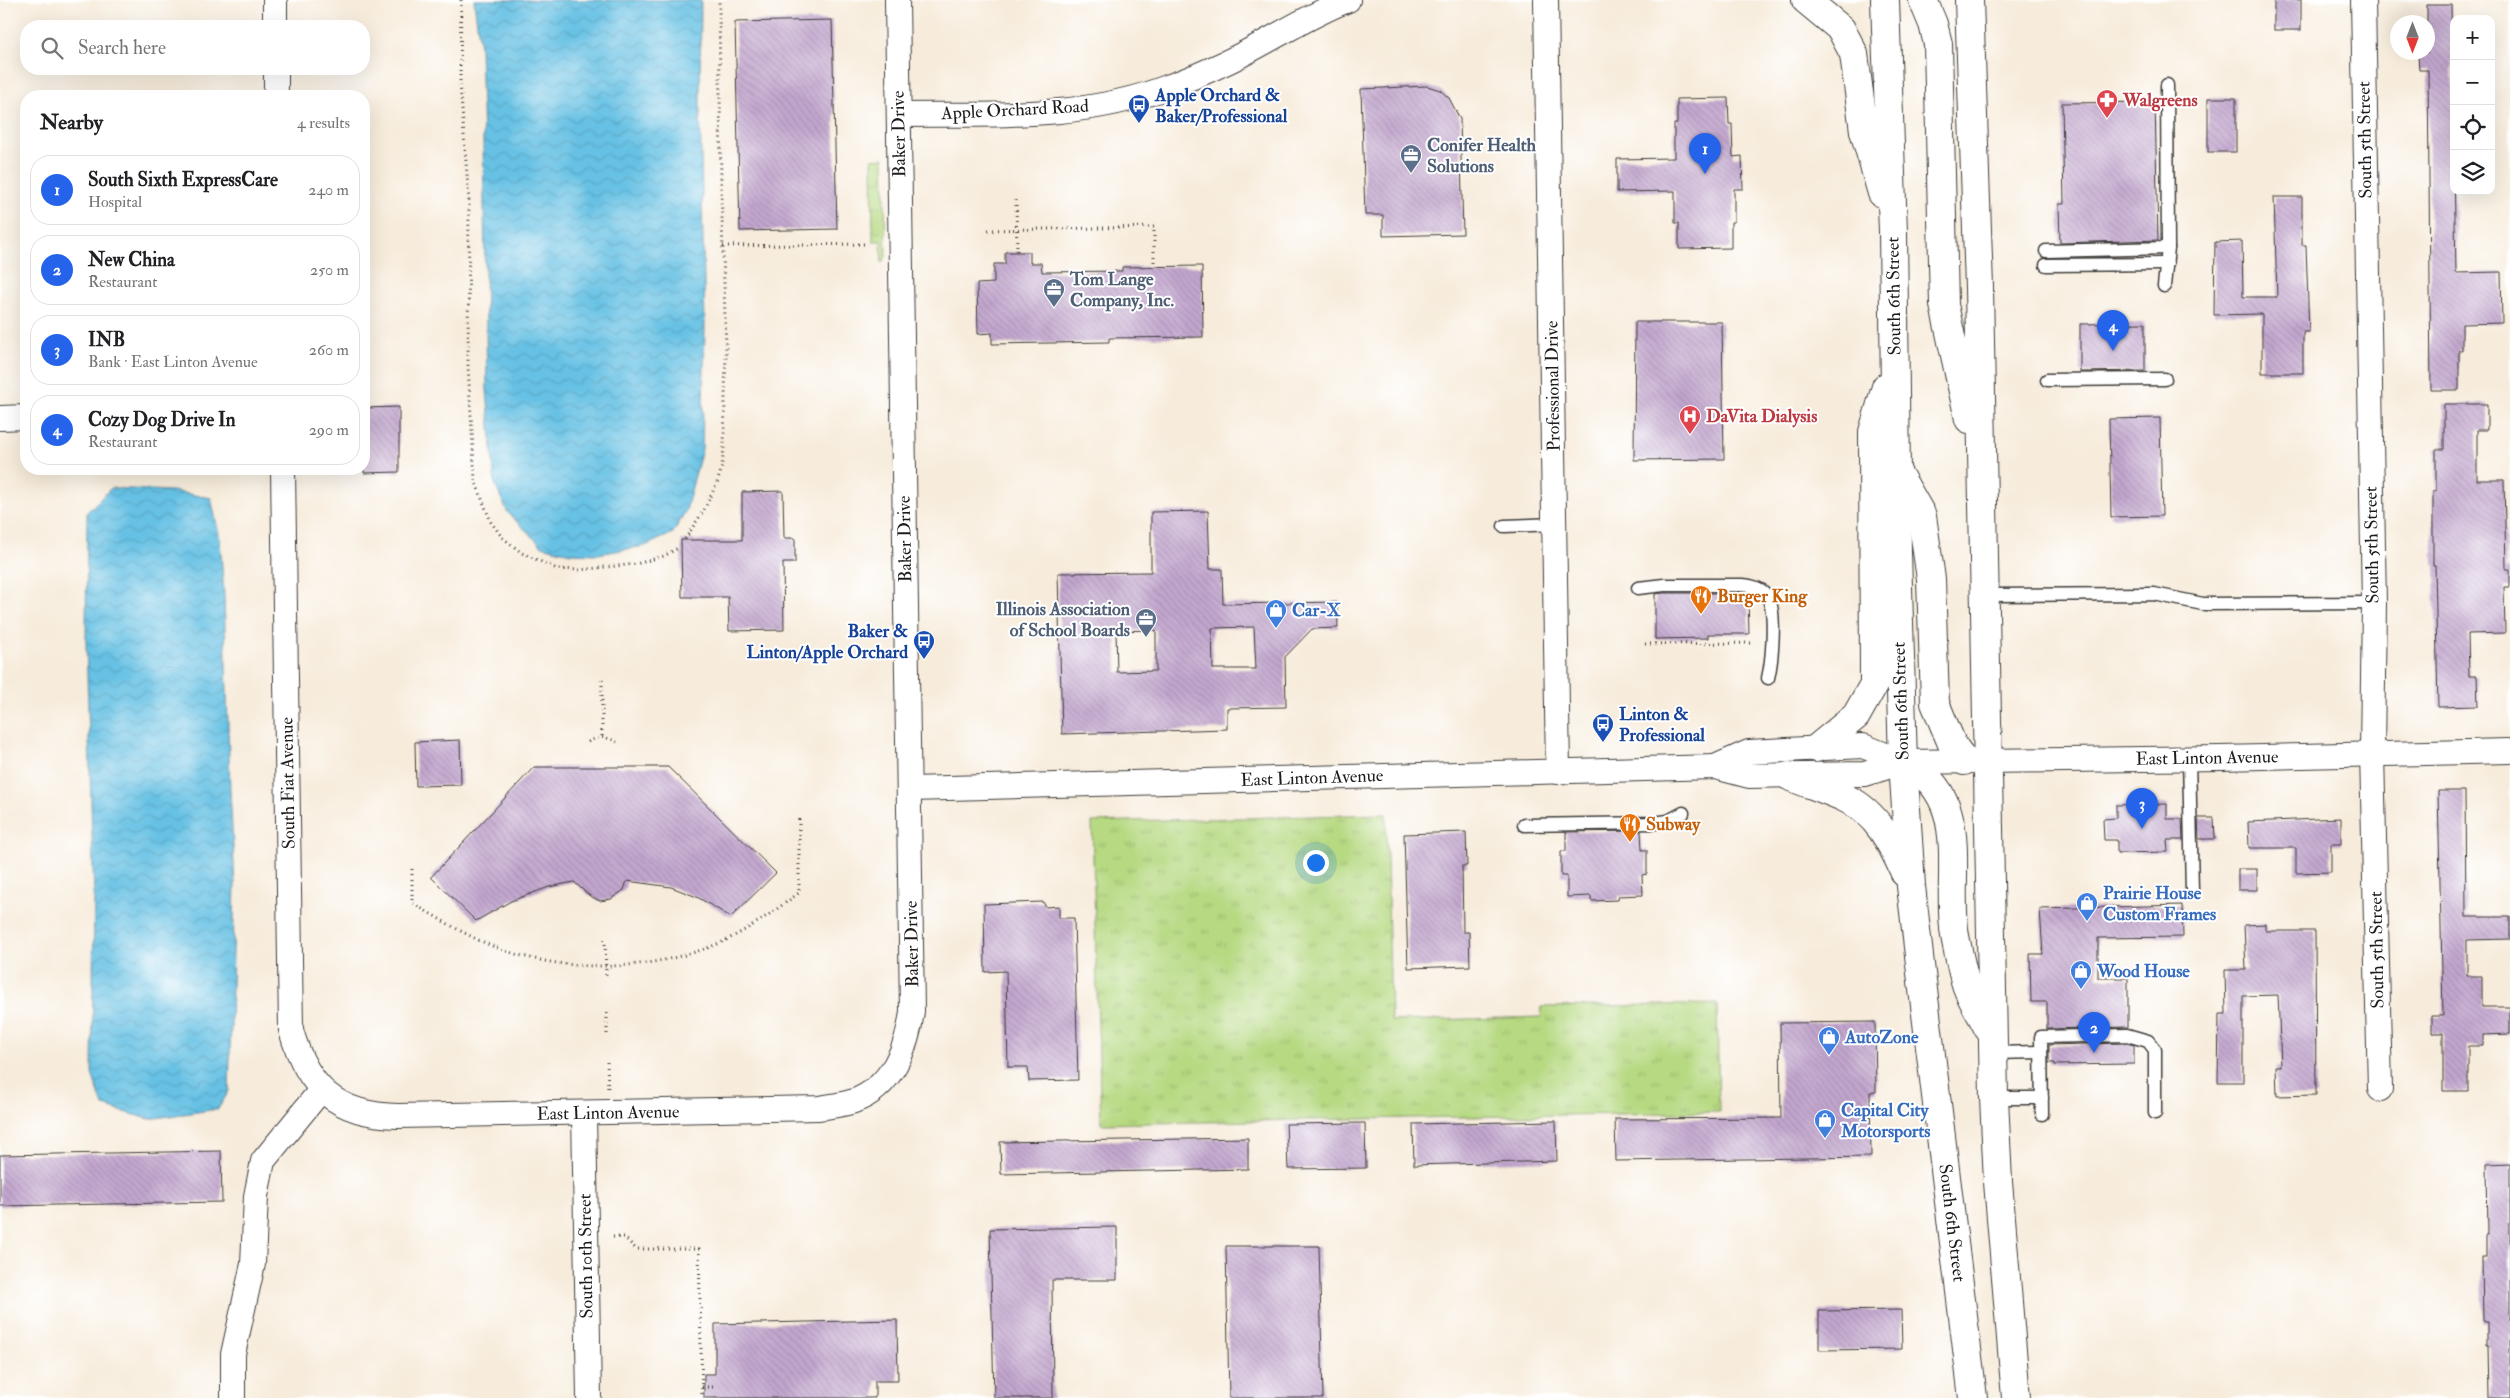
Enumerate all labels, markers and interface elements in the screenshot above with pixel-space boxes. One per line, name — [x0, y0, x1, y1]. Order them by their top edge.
north arrow — [2390, 15, 2435, 60]
map controls — [2450, 15, 2495, 195]
button: + — [2450, 15, 2495, 60]
search box — [20, 20, 370, 75]
icon: search — [38, 34, 66, 62]
text: Search here — [78, 36, 166, 60]
button: − — [2450, 60, 2495, 105]
street label: South 5th Street — [2352, 81, 2378, 199]
place label: Apple Orchard & Baker/Professional — [1154, 84, 1288, 128]
pharmacy icon: Walgreens — [2095, 88, 2119, 119]
place label: Walgreens — [2122, 89, 2198, 112]
street label: Baker Drive — [887, 90, 911, 178]
bus stop icon: Apple Orchard & Baker/Professional — [1127, 93, 1151, 124]
street label: Apple Orchard Road — [940, 95, 1089, 125]
button: locate — [2450, 105, 2495, 150]
text: Nearby — [40, 109, 103, 136]
text: 4 results — [297, 113, 350, 133]
pin: 1 — [1689, 133, 1721, 174]
place label: Conifer Health Solutions — [1427, 134, 1536, 178]
office icon: Conifer Health Solutions — [1399, 143, 1423, 174]
button: layers — [2450, 150, 2495, 195]
text: South Sixth ExpressCare — [88, 168, 278, 192]
text: 1 — [54, 180, 60, 200]
text: 240 m — [308, 180, 349, 200]
text: Hospital — [88, 192, 142, 212]
street label: South 6th Street — [1881, 236, 1907, 355]
text: New China — [88, 248, 175, 272]
text: 2 — [53, 260, 61, 280]
text: 250 m — [310, 260, 349, 280]
place label: Tom Lange Company, Inc. — [1069, 268, 1175, 312]
text: Restaurant — [88, 272, 157, 292]
office icon: Tom Lange Company, Inc. — [1042, 277, 1066, 308]
pin: 4 — [2097, 310, 2129, 351]
street label: Professional Drive — [1540, 320, 1566, 452]
text: INB — [88, 328, 125, 352]
text: 3 — [54, 340, 60, 360]
text: 260 m — [309, 340, 349, 360]
text: Bank · East Linton Avenue — [88, 352, 258, 372]
hospital icon: DaVita Dialysis — [1678, 404, 1702, 435]
place label: DaVita Dialysis — [1706, 405, 1817, 428]
text: Cozy Dog Drive In — [88, 408, 236, 432]
text: 4 — [53, 420, 61, 440]
text: 290 m — [309, 420, 349, 440]
text: Restaurant — [88, 432, 157, 452]
street label: South 5th Street — [2359, 486, 2385, 604]
street label: Baker Drive — [893, 495, 917, 583]
restaurant icon: Burger King — [1689, 584, 1713, 615]
place label: Burger King — [1717, 585, 1808, 608]
place label: Illinois Association of School Boards — [996, 598, 1131, 642]
shop icon: Car-X — [1264, 598, 1288, 629]
place label: Car-X — [1292, 599, 1341, 622]
office icon: Illinois Association of School Boards — [1134, 607, 1158, 638]
place label: Baker & Linton/Apple Orchard — [746, 620, 908, 664]
bus stop icon: Baker & Linton/Apple Orchard — [912, 629, 936, 660]
street label: South 6th Street — [1887, 641, 1915, 761]
place label: Linton & Professional — [1619, 703, 1705, 747]
bus stop icon: Linton & Professional — [1591, 712, 1615, 743]
street label: South Fiat Avenue — [275, 716, 301, 849]
street label: East Linton Avenue — [2135, 745, 2279, 771]
street label: East Linton Avenue — [1240, 764, 1384, 792]
pin: 3 — [2126, 788, 2158, 829]
restaurant icon: Subway — [1618, 812, 1642, 843]
place label: Subway — [1646, 813, 1701, 836]
your location — [1303, 850, 1329, 876]
place label: Prairie House Custom Frames — [2103, 882, 2216, 926]
shop icon: Prairie House Custom Frames — [2075, 891, 2099, 922]
street label: South 5th Street — [2364, 891, 2390, 1009]
street label: Baker Drive — [900, 900, 924, 988]
shop icon: Wood House — [2069, 959, 2093, 990]
place label: Wood House — [2096, 960, 2190, 983]
pin: 2 — [2078, 1012, 2110, 1053]
shop icon: AutoZone — [1817, 1025, 1841, 1056]
place label: AutoZone — [1844, 1026, 1919, 1049]
place label: Capital City Motorsports — [1840, 1099, 1931, 1143]
street label: East Linton Avenue — [536, 1100, 680, 1126]
shop icon: Capital City Motorsports — [1813, 1108, 1837, 1139]
street label: South 6th Street — [1933, 1163, 1971, 1283]
street label: South 10th Street — [573, 1193, 599, 1319]

